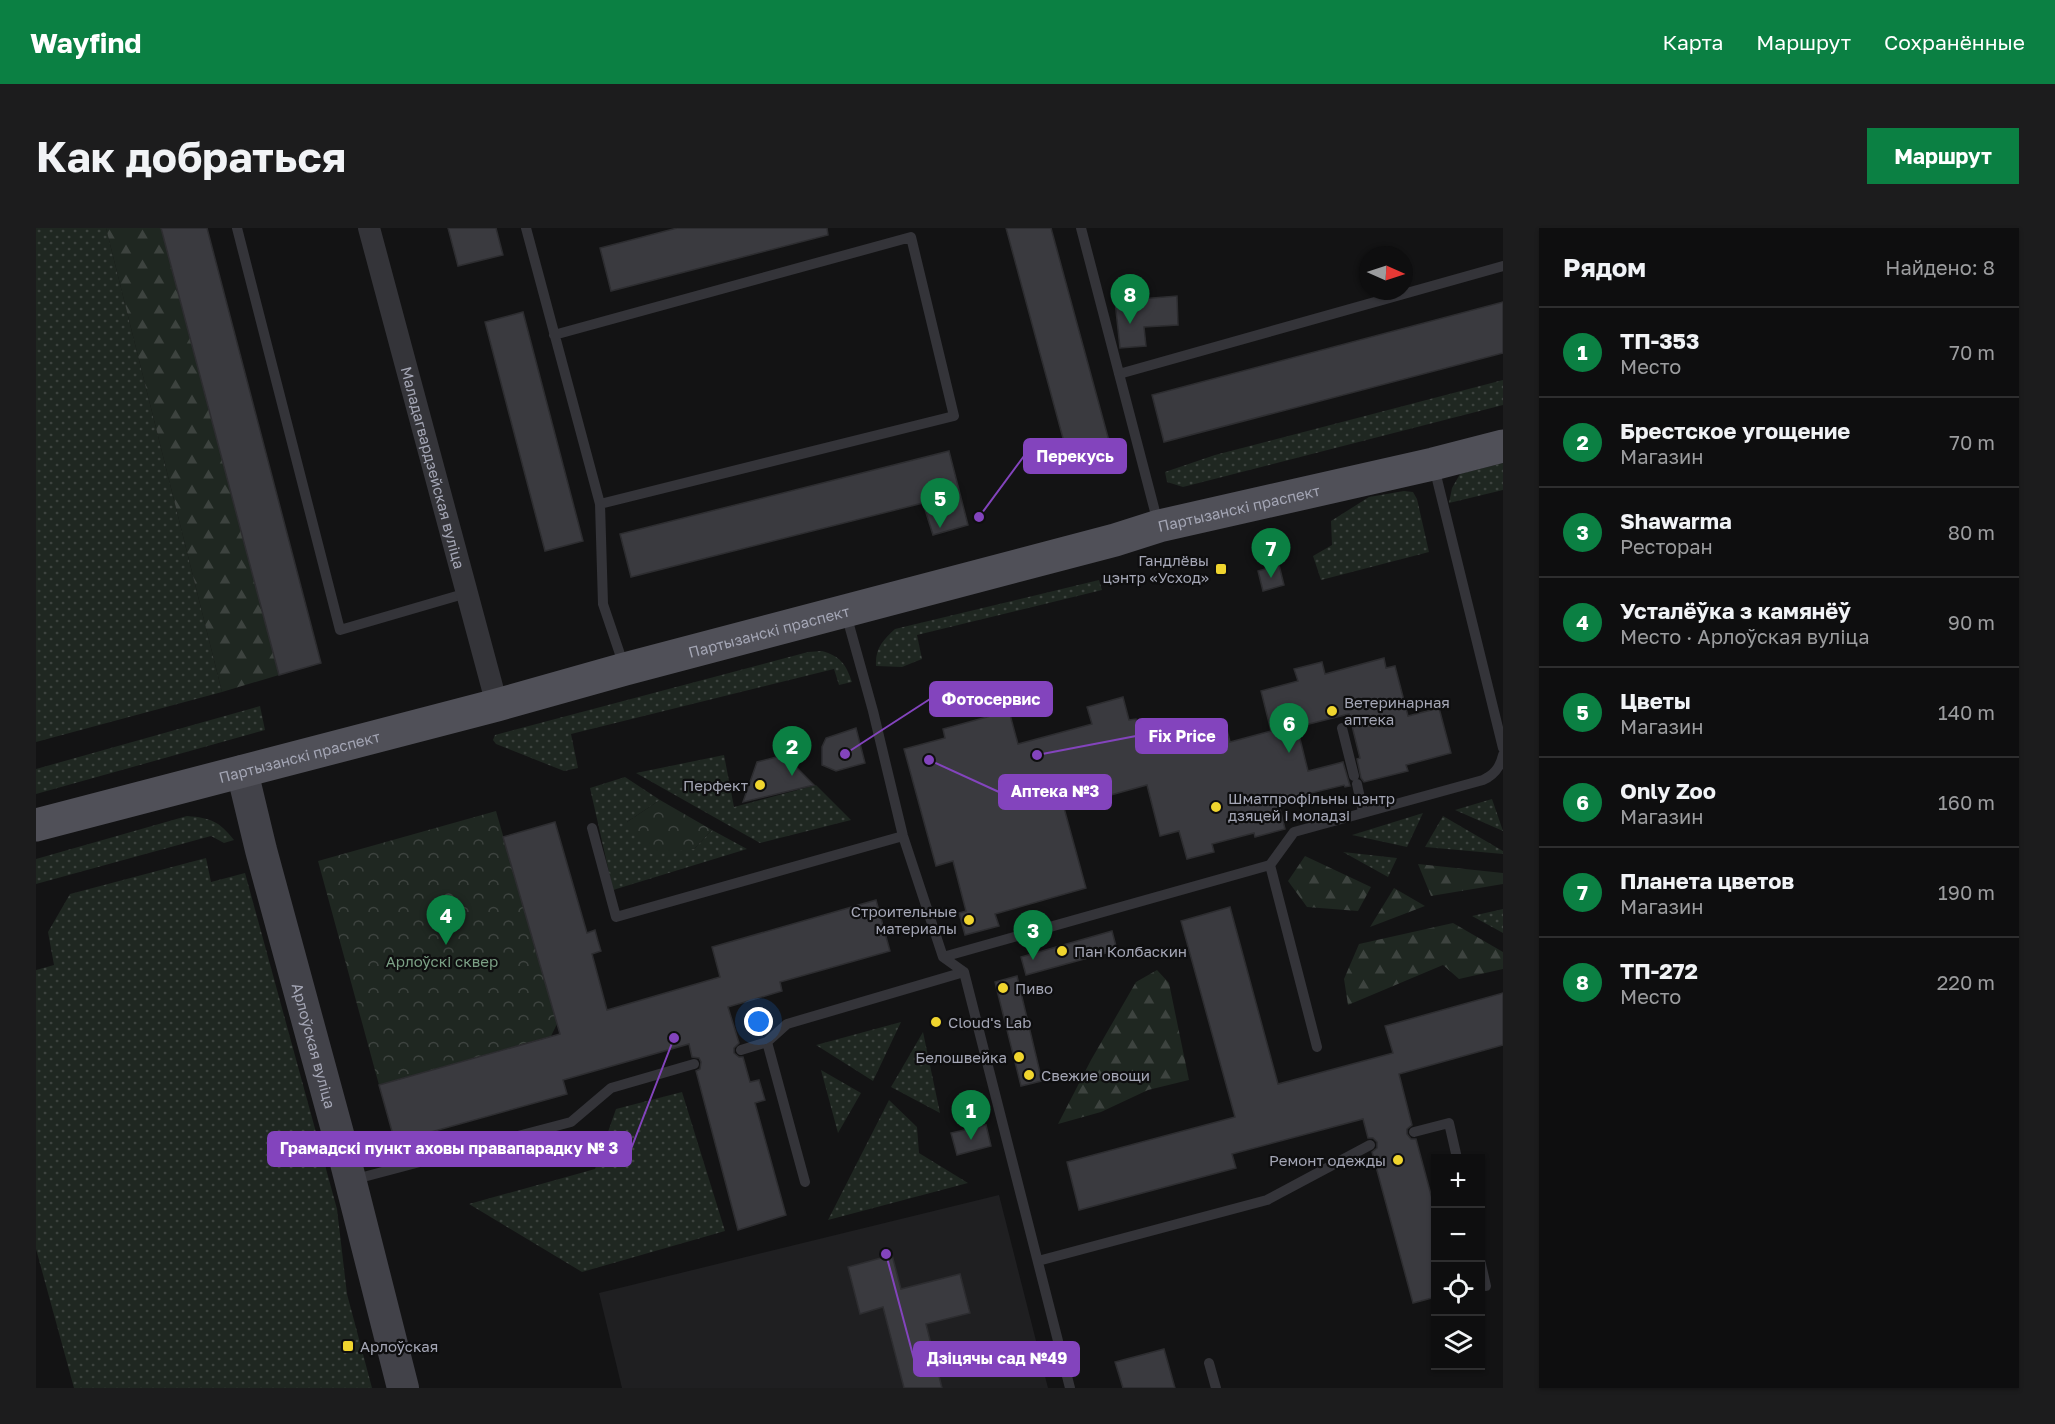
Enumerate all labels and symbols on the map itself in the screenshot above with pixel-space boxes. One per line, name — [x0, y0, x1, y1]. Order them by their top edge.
north arrow — [1359, 246, 1413, 300]
pin: 8 — [1110, 274, 1150, 324]
street label: Маладагвардзейская вуліца — [398, 364, 469, 571]
callout: Перекусь — [1024, 439, 1126, 473]
text: Перекусь — [1036, 446, 1114, 466]
pin: 5 — [920, 478, 960, 528]
street label: Партызанскі праспект — [1156, 481, 1322, 535]
pin: 7 — [1252, 528, 1290, 578]
place label: Гандлёвы цэнтр «Усход» — [1102, 551, 1209, 586]
marker: Гандлёвы цэнтр «Усход» — [1214, 562, 1228, 576]
street label: Партызанскі праспект — [686, 601, 852, 661]
callout: Фотосервис — [930, 682, 1052, 716]
text: Фотосервис — [942, 689, 1040, 709]
place label: Ветеринарная аптека — [1344, 693, 1450, 728]
pin: 6 — [1270, 704, 1308, 753]
marker: Ветеринарная аптека — [1325, 704, 1339, 718]
callout: Fix Price — [1136, 719, 1227, 753]
pin: 2 — [772, 726, 812, 776]
text: Fix Price — [1148, 726, 1216, 746]
street label: Партызанскі праспект — [217, 727, 382, 786]
callout: Аптека №3 — [999, 775, 1111, 809]
place label: Перфект — [683, 776, 749, 794]
marker: Перфект — [753, 778, 767, 792]
text: Аптека №3 — [1011, 781, 1099, 801]
place label: Шматпрофільны цэнтр дзяцей і моладзі — [1228, 789, 1395, 824]
marker: Шматпрофільны цэнтр дзяцей і моладзі — [1209, 800, 1223, 814]
pin: 4 — [426, 896, 466, 945]
place label: Строительные материалы — [851, 902, 957, 937]
pin: 3 — [1014, 910, 1052, 960]
marker: Строительные материалы — [962, 913, 976, 927]
place label: Пан Колбаскин — [1074, 942, 1187, 960]
marker: Пан Колбаскин — [1055, 944, 1069, 958]
park label: Арлоўскі сквер — [386, 952, 498, 970]
place label: Пиво — [1015, 979, 1053, 997]
street label: Арлоўская вуліца — [289, 981, 340, 1110]
marker: Пиво — [996, 981, 1010, 995]
your location — [744, 1007, 773, 1036]
place label: Cloud's Lab — [948, 1013, 1032, 1031]
marker: Cloud's Lab — [929, 1015, 943, 1029]
place label: Белошвейка — [915, 1048, 1007, 1066]
marker: Белошвейка — [1012, 1050, 1026, 1064]
place label: Свежие овощи — [1041, 1066, 1150, 1084]
marker: Свежие овощи — [1022, 1068, 1036, 1082]
pin: 1 — [952, 1090, 990, 1140]
callout: Грамадскі пункт аховы правапарадку № 3 — [268, 1132, 631, 1166]
text: Грамадскі пункт аховы правапарадку № 3 — [280, 1138, 619, 1158]
place label: Ремонт одежды — [1269, 1151, 1386, 1169]
marker: Ремонт одежды — [1391, 1153, 1405, 1167]
place label: Арлоўская — [360, 1337, 438, 1355]
marker: Арлоўская — [341, 1339, 355, 1353]
callout: Дзіцячы сад №49 — [914, 1342, 1079, 1376]
text: Дзіцячы сад №49 — [927, 1348, 1067, 1368]

